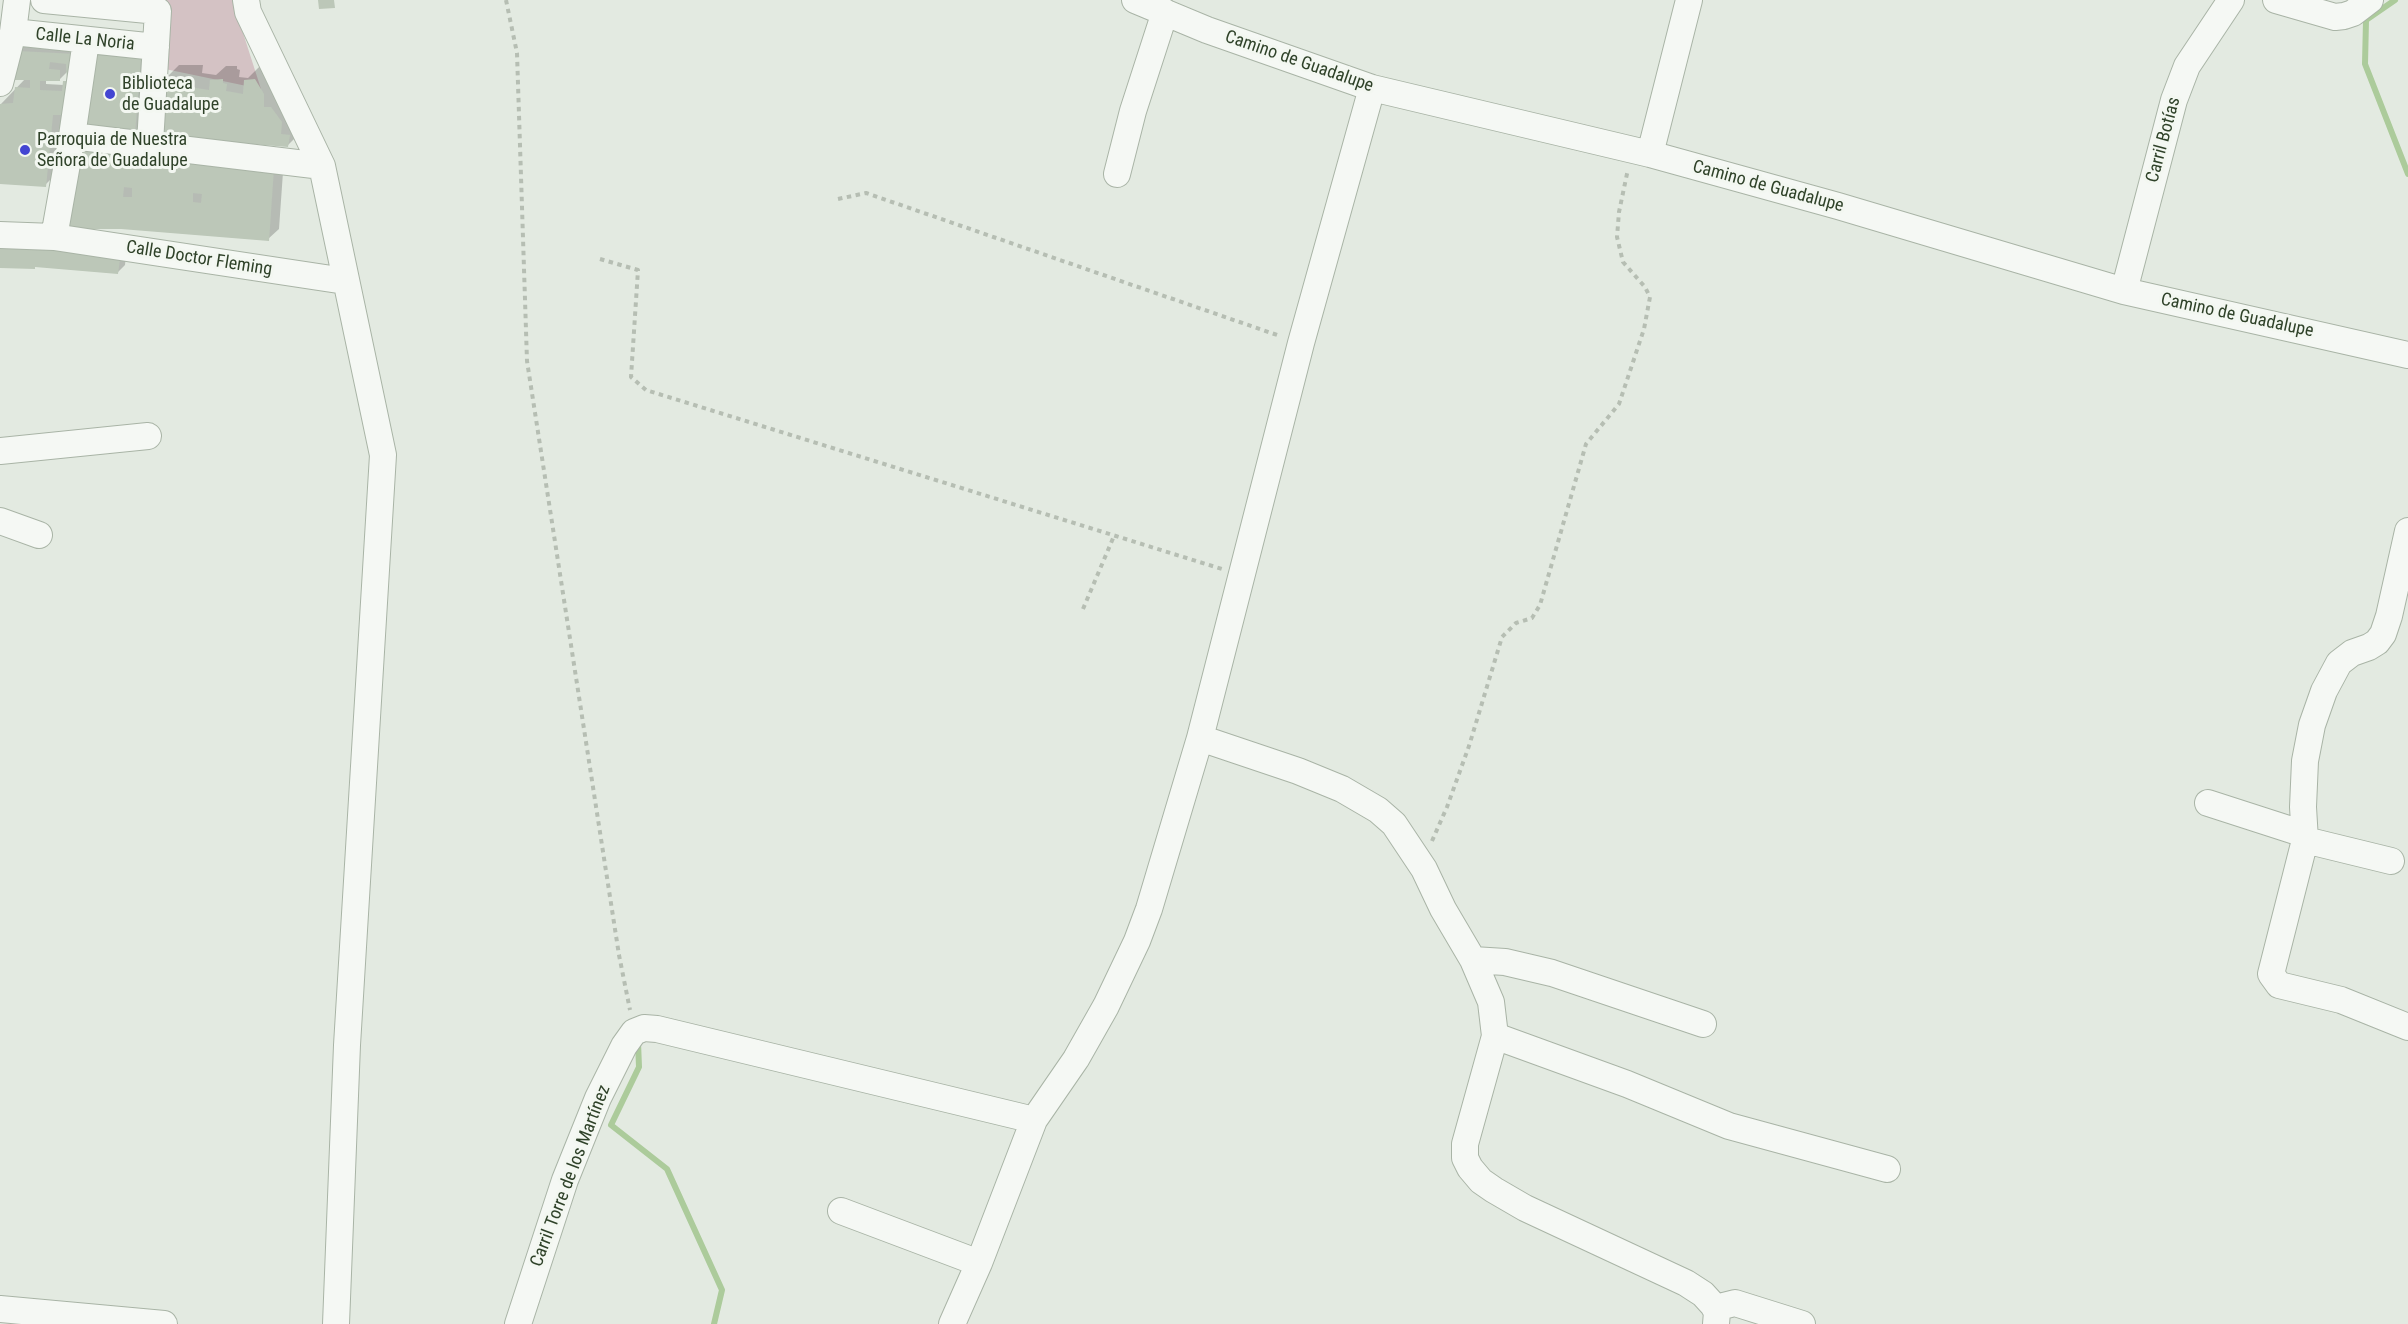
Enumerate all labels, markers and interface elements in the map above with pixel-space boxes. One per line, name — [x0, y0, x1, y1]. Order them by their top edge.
street label: Calle La Noria — [34, 24, 136, 56]
street label: Camino de Guadalupe — [1222, 26, 1376, 98]
place label: Biblioteca de Guadalupe — [122, 73, 219, 116]
marker: Biblioteca de Guadalupe — [103, 87, 117, 101]
street label: Carril Botías — [2142, 95, 2186, 185]
place label: Parroquia de Nuestra Señora de Guadalupe — [37, 129, 188, 172]
marker: Parroquia de Nuestra Señora de Guadalupe — [18, 143, 32, 157]
street label: Camino de Guadalupe — [1690, 156, 1846, 218]
street label: Calle Doctor Fleming — [124, 237, 274, 281]
street label: Camino de Guadalupe — [2159, 289, 2315, 343]
street label: Carril Torre de los Martínez — [526, 1082, 616, 1270]

